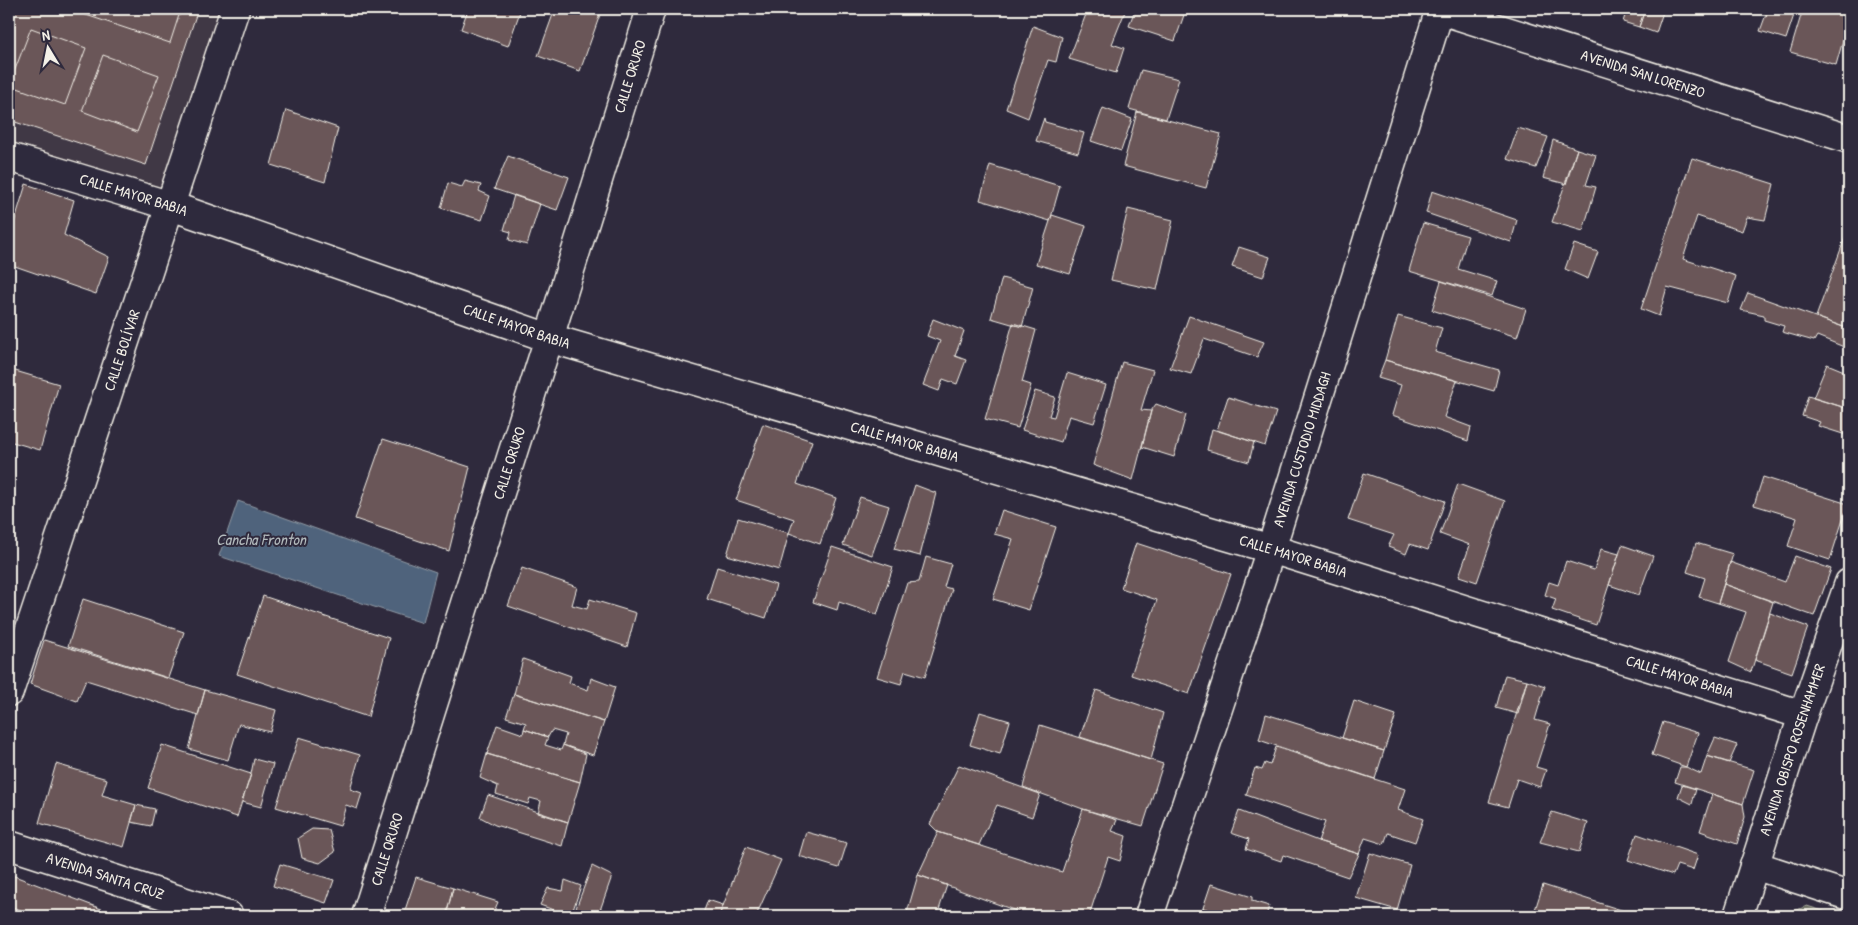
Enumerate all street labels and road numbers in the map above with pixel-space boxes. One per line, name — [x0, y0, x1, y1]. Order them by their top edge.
street label: CALLE ORURO — [608, 37, 651, 116]
street label: AVENIDA SAN LORENZO — [1579, 44, 1708, 103]
street label: CALLE MAYOR BABIA — [77, 168, 191, 221]
street label: CALLE MAYOR BABIA — [460, 298, 573, 354]
street label: CALLE BOLÍVAR — [98, 306, 145, 393]
street label: AVENIDA CUSTODIO MIDDAGH — [1268, 369, 1336, 530]
street label: CALLE MAYOR BABIA — [848, 416, 962, 467]
street label: CALLE ORURO — [488, 424, 530, 502]
street label: CALLE MAYOR BABIA — [1237, 529, 1350, 582]
street label: CALLE MAYOR BABIA — [1623, 649, 1737, 703]
street label: AVENIDA OBISPO ROSENHAMMER — [1754, 661, 1830, 838]
street label: CALLE ORURO — [365, 810, 408, 888]
street label: AVENIDA SANTA CRUZ — [44, 847, 167, 905]

